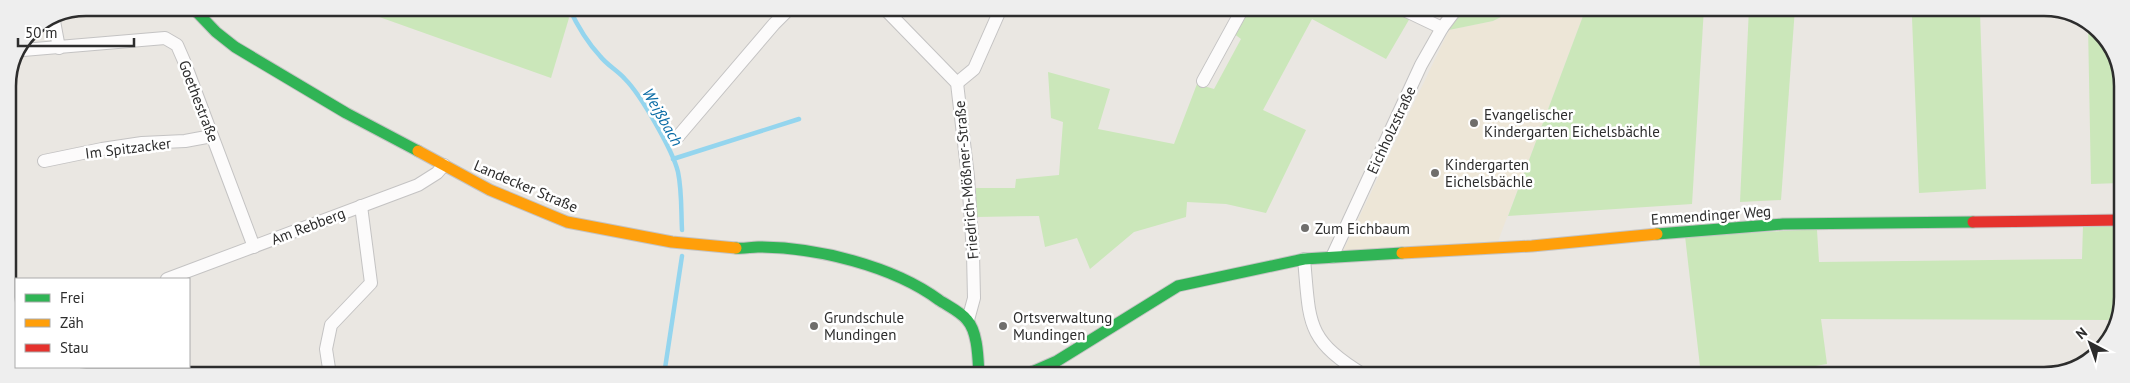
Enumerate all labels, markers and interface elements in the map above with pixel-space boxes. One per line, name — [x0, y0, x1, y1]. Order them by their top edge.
scale bar — [18, 15, 134, 47]
text: 50 m — [25, 23, 58, 42]
street label: Goethestraße — [175, 57, 223, 145]
street label: Eichholzstraße — [1362, 83, 1420, 177]
water label: Weißbach — [638, 84, 688, 150]
street label: Friedrich-Mößner-Straße — [950, 100, 982, 260]
place label: Evangelischer Kindergarten Eichelsbächle — [1484, 105, 1660, 141]
marker: Evangelischer Kindergarten Eichelsbächle — [1468, 117, 1480, 129]
street label: Im Spitzacker — [84, 133, 172, 163]
place label: Kindergarten Eichelsbächle — [1445, 155, 1533, 191]
street label: Landecker Straße — [471, 156, 581, 216]
marker: Kindergarten Eichelsbächle — [1429, 167, 1441, 179]
street label: Emmendinger Weg — [1650, 201, 1772, 229]
street label: Am Rebberg — [268, 203, 348, 249]
place label: Zum Eichbaum — [1315, 219, 1410, 238]
marker: Zum Eichbaum — [1299, 222, 1311, 234]
legend — [15, 278, 190, 368]
text: Frei — [60, 288, 85, 307]
place label: Grundschule Mundingen — [824, 308, 904, 344]
place label: Ortsverwaltung Mundingen — [1013, 308, 1112, 344]
text: Zäh — [60, 313, 84, 332]
north arrow — [2065, 318, 2115, 368]
marker: Grundschule Mundingen — [808, 320, 820, 332]
marker: Ortsverwaltung Mundingen — [997, 320, 1009, 332]
text: N — [2072, 323, 2091, 343]
text: Stau — [60, 338, 89, 357]

